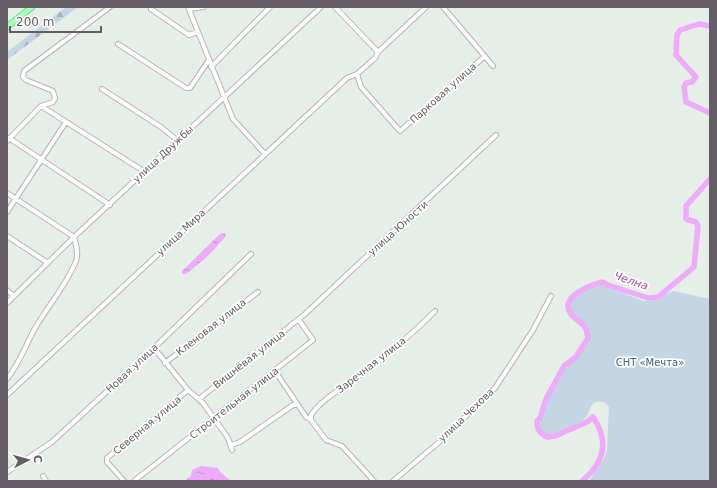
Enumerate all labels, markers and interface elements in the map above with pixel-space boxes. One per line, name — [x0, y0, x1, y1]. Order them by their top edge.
scale bar — [10, 8, 101, 34]
text: 200 m — [16, 15, 54, 29]
street label: Парковая улица — [408, 60, 478, 126]
street label: улица Дружбы — [131, 123, 195, 185]
street label: улица Юности — [366, 198, 430, 258]
street label: улица Мира — [154, 207, 208, 257]
water label: Челна — [612, 269, 650, 293]
street label: Кленовая улица — [174, 296, 248, 358]
street label: Вишнёвая улица — [211, 328, 287, 390]
street label: Заречная улица — [334, 335, 408, 395]
street label: Новая улица — [104, 341, 160, 395]
park label: СНТ «Мечта» — [616, 357, 684, 368]
street label: Строительная улица — [187, 365, 281, 441]
street label: улица Чехова — [436, 386, 496, 444]
street label: Северная улица — [111, 393, 183, 457]
north arrow — [8, 440, 48, 480]
text: С — [31, 454, 44, 464]

